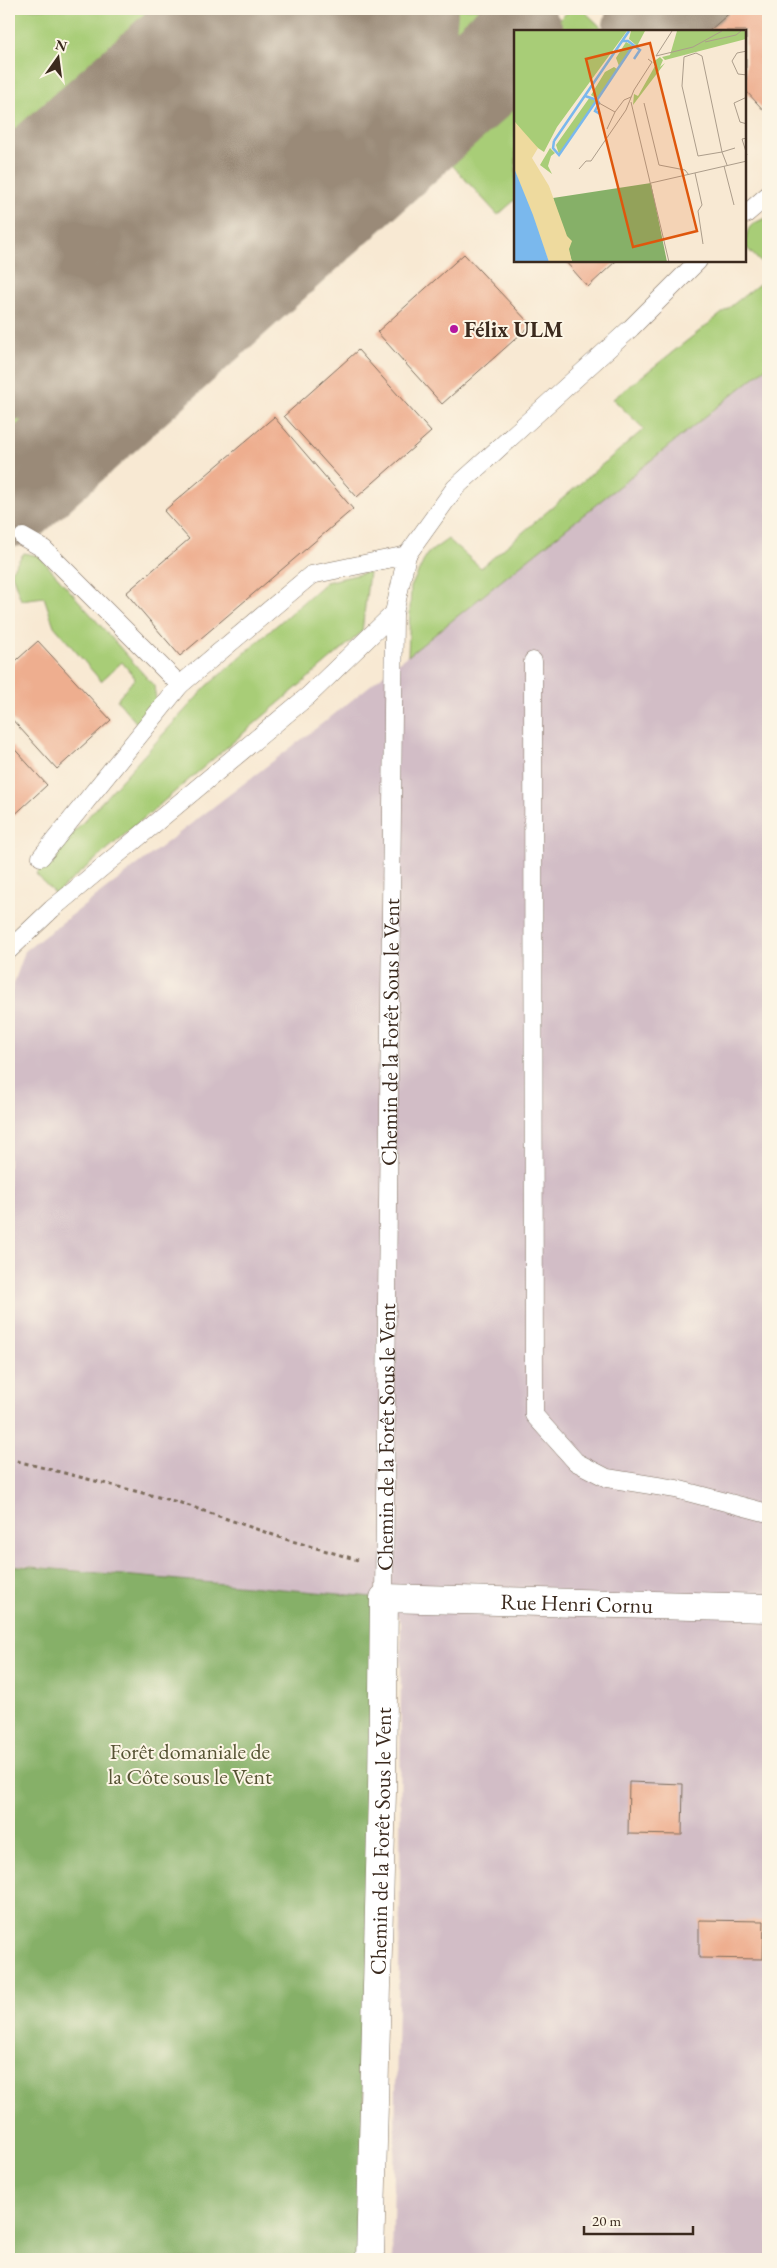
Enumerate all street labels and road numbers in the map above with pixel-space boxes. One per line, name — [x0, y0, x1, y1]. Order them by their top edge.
street label: Chemin de la Forêt Sous le Vent — [374, 898, 406, 1166]
street label: Chemin de la Forêt Sous le Vent — [370, 1303, 401, 1571]
street label: Rue Henri Cornu — [500, 1587, 654, 1620]
street label: Chemin de la Forêt Sous le Vent — [363, 1707, 397, 1975]

